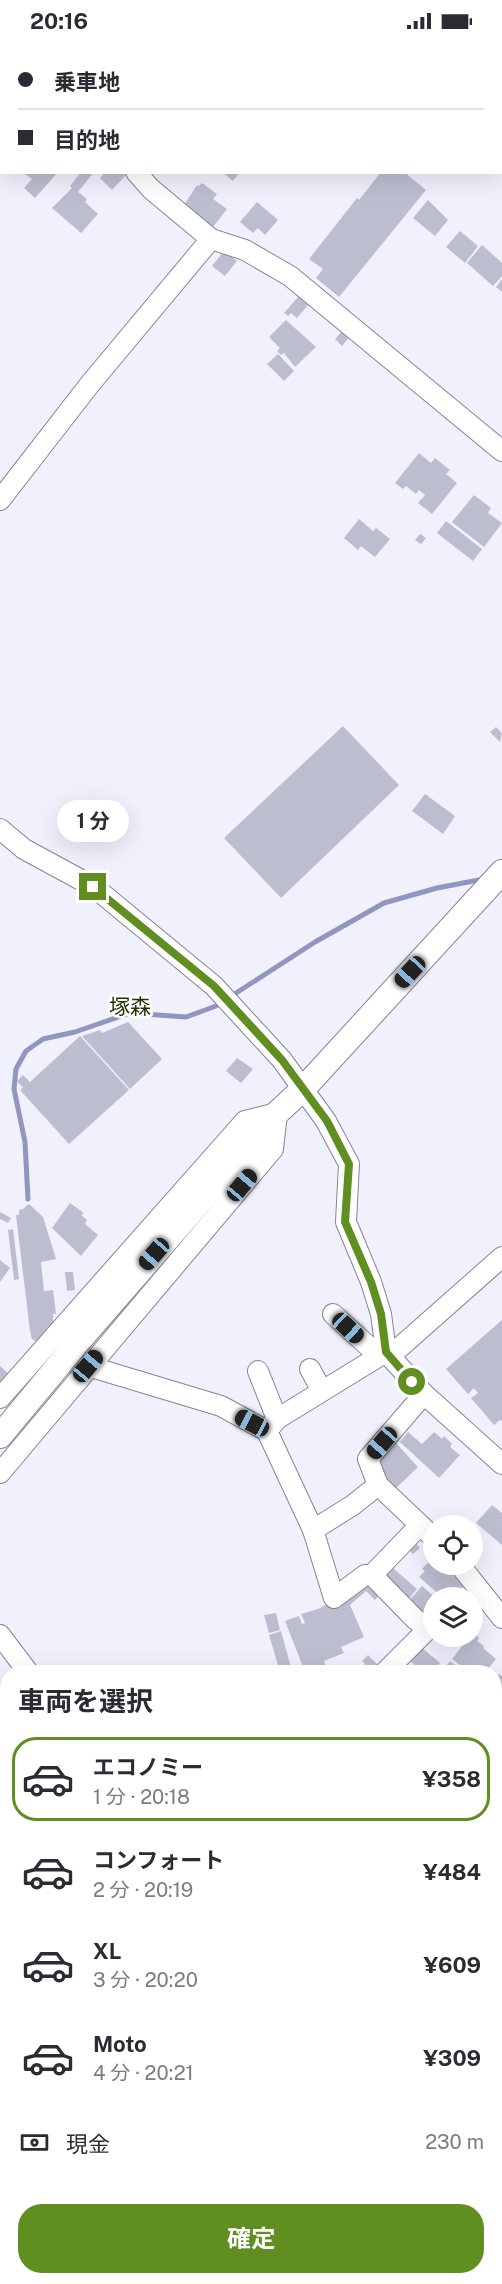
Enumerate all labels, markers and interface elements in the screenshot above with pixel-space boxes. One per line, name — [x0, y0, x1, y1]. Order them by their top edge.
text: 20:16 — [30, 8, 88, 34]
text: 乗車地 — [54, 69, 120, 95]
text: 目的地 — [54, 127, 120, 153]
callout: 1 分 — [57, 800, 129, 842]
text: 1 分 — [76, 809, 110, 833]
route end — [79, 873, 106, 900]
car — [391, 953, 429, 991]
district label: 塚森 — [109, 994, 151, 1019]
car — [224, 1165, 260, 1205]
car — [135, 1235, 173, 1273]
car — [329, 1309, 367, 1347]
car — [70, 1346, 106, 1386]
route start — [398, 1368, 425, 1395]
car — [232, 1407, 272, 1439]
car — [363, 1424, 401, 1462]
map controls — [423, 1515, 483, 1647]
button: locate — [423, 1515, 483, 1575]
button: layers — [423, 1587, 483, 1647]
text: 車両を選択 — [18, 1685, 153, 1717]
icon: car — [21, 1752, 75, 1806]
text: エコノミー — [93, 1754, 203, 1780]
text: ¥358 — [422, 1766, 481, 1792]
text: 1 分 · 20:18 — [93, 1785, 190, 1809]
icon: car — [21, 1845, 75, 1899]
text: コンフォート — [93, 1847, 224, 1873]
text: ¥484 — [423, 1859, 481, 1885]
text: 2 分 · 20:19 — [93, 1878, 193, 1902]
icon: car — [21, 1938, 75, 1992]
text: XL — [93, 1938, 121, 1964]
text: ¥609 — [423, 1952, 481, 1978]
text: 3 分 · 20:20 — [93, 1968, 198, 1992]
icon: car — [21, 2031, 75, 2085]
text: Moto — [93, 2031, 147, 2057]
text: ¥309 — [423, 2045, 481, 2071]
text: 4 分 · 20:21 — [93, 2061, 194, 2085]
icon: cash — [18, 2126, 51, 2159]
text: 230 m — [425, 2130, 484, 2154]
text: 現金 — [66, 2131, 110, 2157]
button: 確定 — [18, 2204, 484, 2273]

